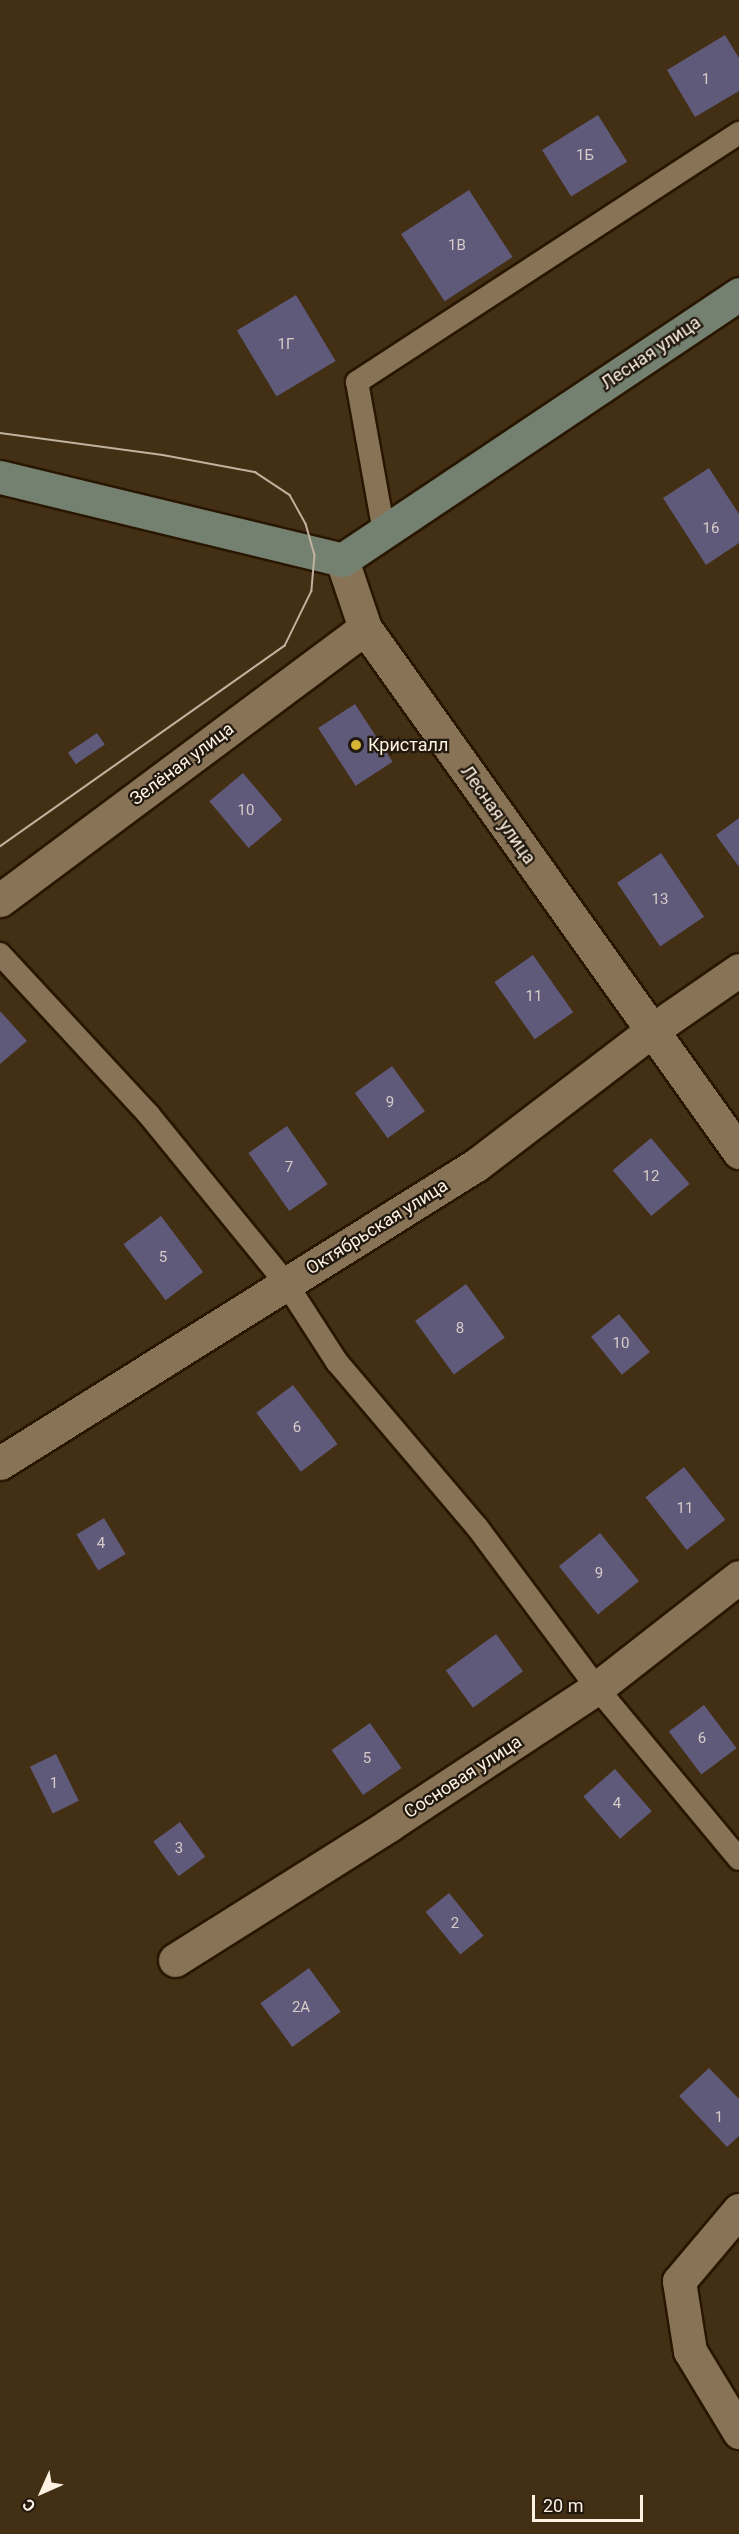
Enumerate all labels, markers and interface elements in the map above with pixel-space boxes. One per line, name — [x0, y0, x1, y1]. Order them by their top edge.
house number: 1 — [702, 71, 710, 89]
house number: 1Б — [576, 147, 594, 165]
house number: 1В — [448, 237, 466, 255]
street label: Лесная улица — [597, 312, 705, 394]
house number: 1Г — [278, 336, 294, 354]
house number: 16 — [703, 520, 719, 538]
street label: Зелёная улица — [126, 718, 238, 810]
place label: Кристалл — [368, 734, 448, 756]
marker: Кристалл — [349, 738, 363, 752]
street label: Лесная улица — [456, 761, 540, 869]
house number: 10 — [238, 802, 254, 820]
house number: 13 — [652, 891, 668, 909]
house number: 11 — [526, 988, 542, 1006]
house number: 9 — [386, 1094, 394, 1112]
house number: 7 — [285, 1159, 293, 1177]
house number: 12 — [643, 1168, 659, 1186]
street label: Октябрьская улица — [302, 1175, 452, 1279]
house number: 5 — [159, 1249, 167, 1267]
house number: 8 — [456, 1320, 464, 1338]
house number: 10 — [613, 1335, 629, 1353]
house number: 6 — [293, 1419, 301, 1437]
house number: 11 — [677, 1500, 693, 1518]
house number: 4 — [97, 1535, 105, 1553]
house number: 9 — [595, 1565, 603, 1583]
house number: 6 — [698, 1730, 706, 1748]
street label: Сосновая улица — [400, 1731, 526, 1823]
house number: 5 — [363, 1750, 371, 1768]
house number: 1 — [50, 1775, 58, 1793]
house number: 4 — [613, 1795, 621, 1813]
house number: 3 — [175, 1840, 183, 1858]
house number: 2 — [451, 1915, 459, 1933]
house number: 2А — [292, 1999, 310, 2017]
house number: 1 — [715, 2109, 723, 2127]
north arrow — [12, 2462, 72, 2522]
scale bar — [535, 2483, 646, 2521]
text: С — [18, 2495, 39, 2516]
text: 20 m — [543, 2495, 583, 2516]

